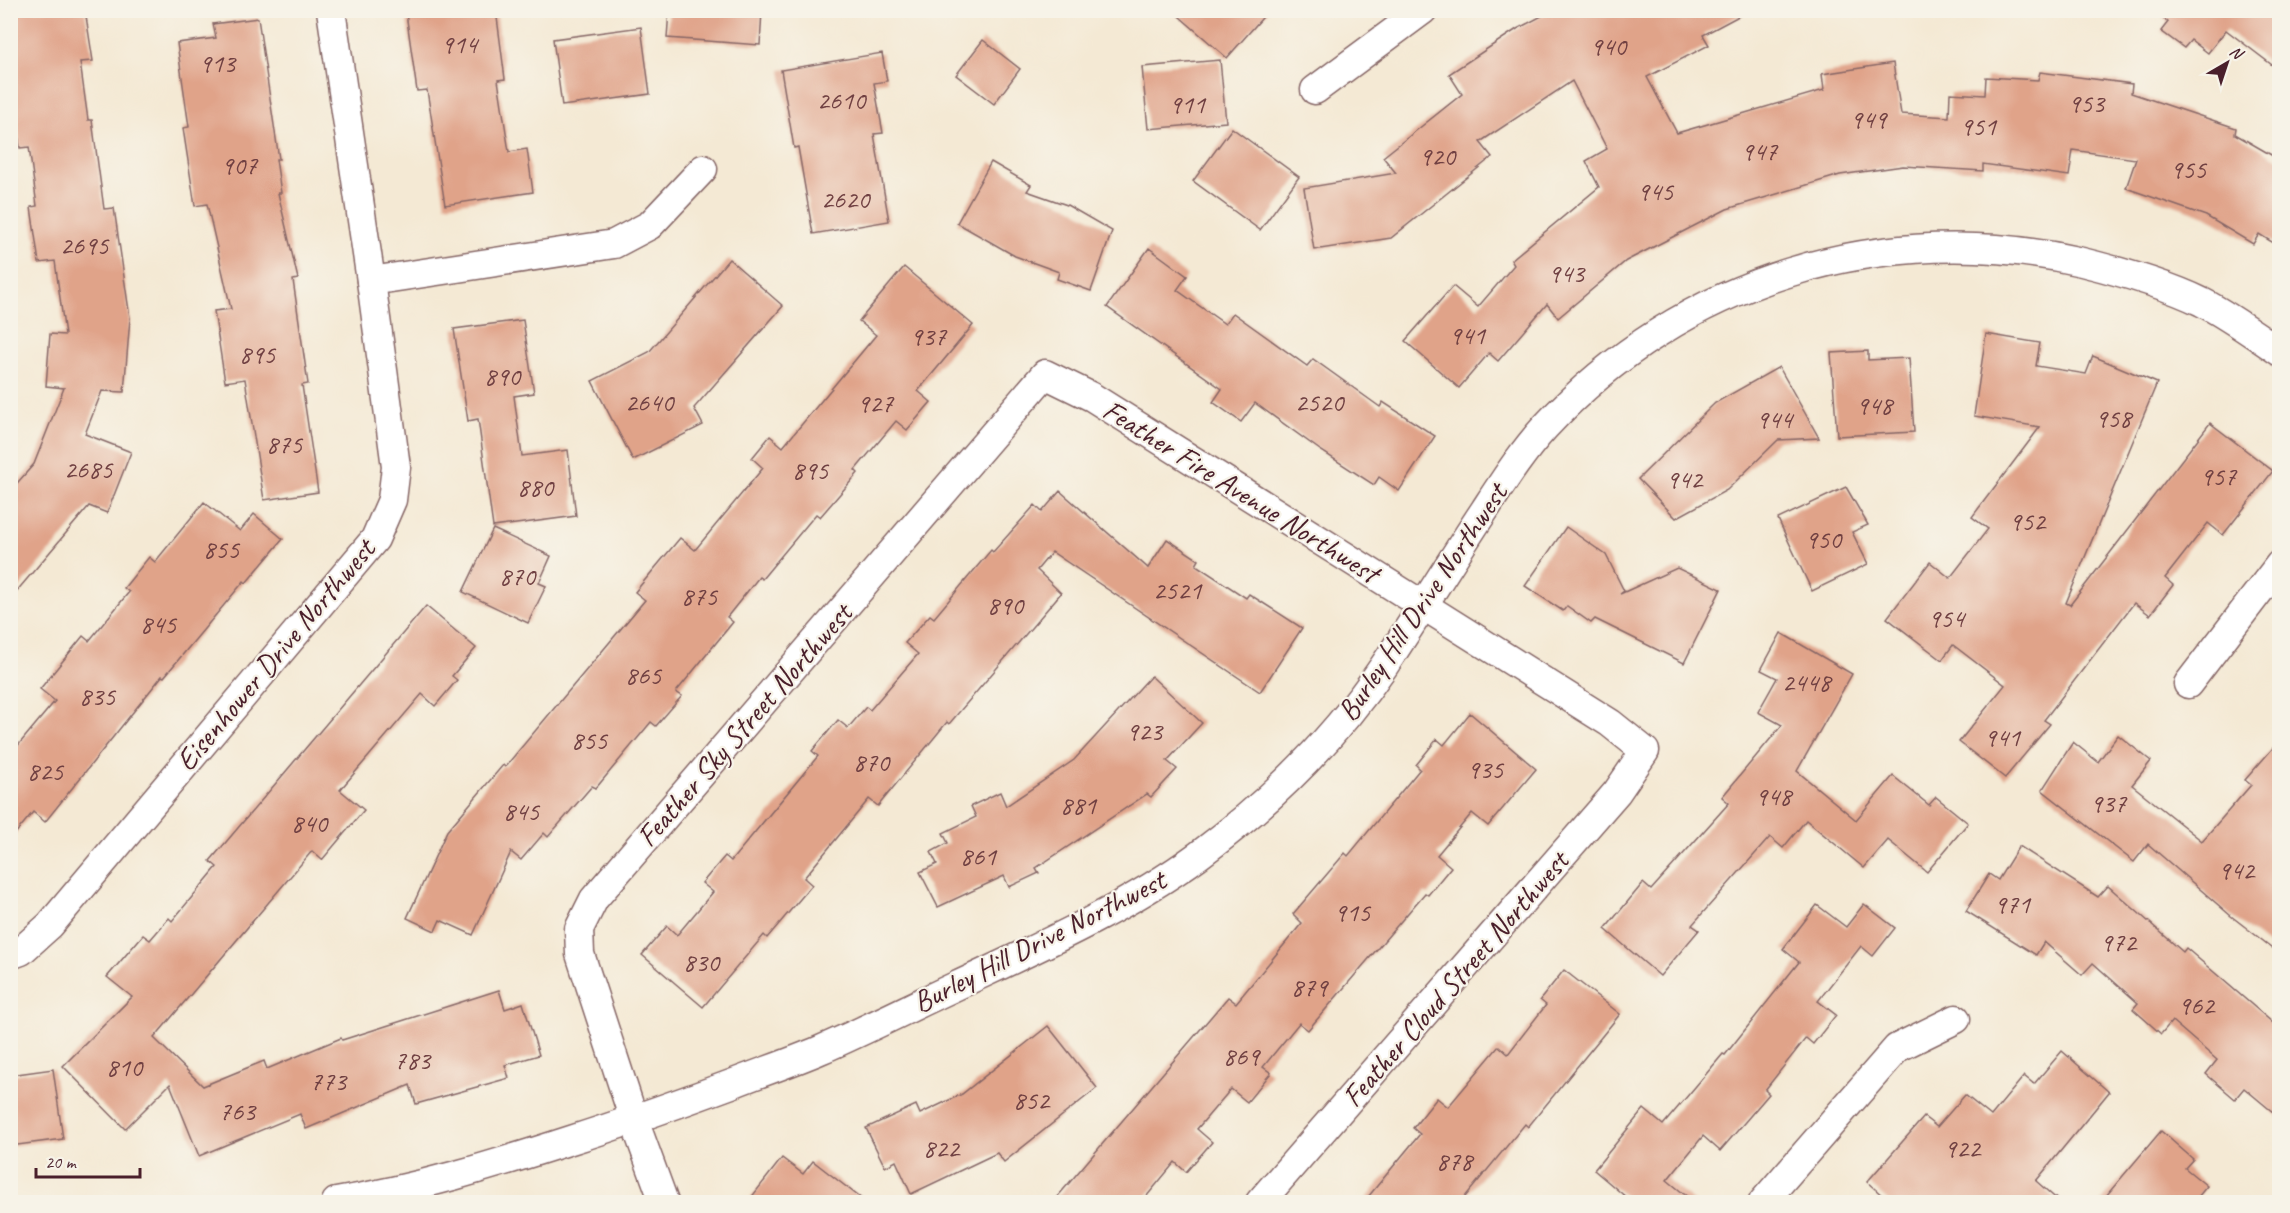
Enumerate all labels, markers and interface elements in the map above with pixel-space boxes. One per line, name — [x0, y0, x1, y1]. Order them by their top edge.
house number: 914 — [441, 27, 480, 61]
house number: 940 — [1590, 29, 1628, 63]
north arrow — [2197, 33, 2257, 93]
text: N — [2226, 41, 2248, 65]
house number: 913 — [199, 46, 237, 80]
house number: 2610 — [817, 83, 867, 117]
house number: 953 — [2068, 86, 2106, 120]
house number: 911 — [1169, 87, 1207, 121]
house number: 949 — [1850, 102, 1888, 136]
house number: 951 — [1960, 109, 1998, 143]
house number: 947 — [1741, 134, 1779, 168]
house number: 920 — [1419, 139, 1457, 173]
house number: 907 — [221, 148, 259, 182]
house number: 955 — [2170, 152, 2208, 186]
house number: 945 — [1637, 174, 1675, 208]
house number: 2620 — [821, 182, 871, 216]
house number: 2695 — [60, 228, 110, 262]
house number: 943 — [1548, 256, 1586, 290]
house number: 941 — [1449, 318, 1487, 352]
house number: 937 — [910, 319, 948, 353]
house number: 895 — [239, 337, 277, 371]
house number: 890 — [484, 359, 522, 393]
house number: 2640 — [625, 385, 675, 419]
house number: 2520 — [1295, 385, 1345, 419]
house number: 927 — [857, 386, 895, 420]
house number: 948 — [1856, 388, 1895, 422]
street label: Feather Fire Avenue Northwest — [1096, 391, 1389, 594]
house number: 958 — [2095, 401, 2134, 435]
house number: 944 — [1756, 402, 1795, 436]
house number: 875 — [266, 427, 304, 461]
house number: 2685 — [64, 452, 114, 486]
house number: 895 — [792, 453, 830, 487]
house number: 957 — [2200, 459, 2238, 493]
house number: 942 — [1666, 462, 1704, 496]
house number: 880 — [517, 470, 555, 504]
street label: Burley Hill Drive Northwest — [1328, 473, 1517, 728]
house number: 952 — [2009, 504, 2047, 538]
house number: 950 — [1805, 522, 1843, 556]
street label: Eisenhower Drive Northwest — [167, 529, 385, 779]
house number: 855 — [203, 532, 241, 566]
house number: 870 — [499, 559, 537, 593]
house number: 2521 — [1153, 573, 1203, 607]
house number: 875 — [681, 579, 719, 613]
house number: 890 — [987, 588, 1025, 622]
street label: Feather Sky Street Northwest — [628, 593, 862, 854]
house number: 954 — [1928, 601, 1967, 635]
house number: 845 — [140, 607, 178, 641]
house number: 865 — [625, 658, 663, 692]
house number: 2448 — [1782, 665, 1833, 699]
house number: 835 — [79, 679, 117, 713]
house number: 923 — [1126, 714, 1164, 748]
house number: 941 — [1984, 720, 2022, 754]
house number: 855 — [571, 723, 609, 757]
house number: 870 — [853, 745, 891, 779]
house number: 935 — [1467, 752, 1505, 786]
house number: 825 — [27, 754, 65, 788]
house number: 948 — [1755, 779, 1794, 813]
house number: 937 — [2090, 786, 2128, 820]
house number: 881 — [1060, 788, 1098, 822]
house number: 845 — [503, 794, 541, 828]
house number: 840 — [291, 806, 329, 840]
house number: 861 — [960, 839, 998, 873]
street label: Feather Cloud Street Northwest — [1333, 841, 1579, 1115]
house number: 942 — [2218, 853, 2256, 887]
street label: Burley Hill Drive Northwest — [906, 859, 1174, 1021]
house number: 971 — [1994, 887, 2032, 921]
house number: 915 — [1334, 895, 1372, 929]
house number: 972 — [2100, 925, 2138, 959]
house number: 830 — [683, 945, 721, 979]
house number: 879 — [1291, 970, 1329, 1004]
house number: 962 — [2178, 988, 2216, 1022]
house number: 869 — [1223, 1039, 1261, 1073]
house number: 783 — [394, 1043, 432, 1077]
house number: 810 — [106, 1050, 144, 1084]
house number: 773 — [310, 1064, 348, 1098]
house number: 852 — [1013, 1083, 1051, 1117]
house number: 763 — [219, 1094, 257, 1128]
house number: 822 — [923, 1131, 961, 1165]
house number: 922 — [1944, 1131, 1982, 1165]
scale bar — [36, 1141, 140, 1179]
house number: 878 — [1436, 1144, 1475, 1178]
text: 20 m — [45, 1151, 78, 1173]

